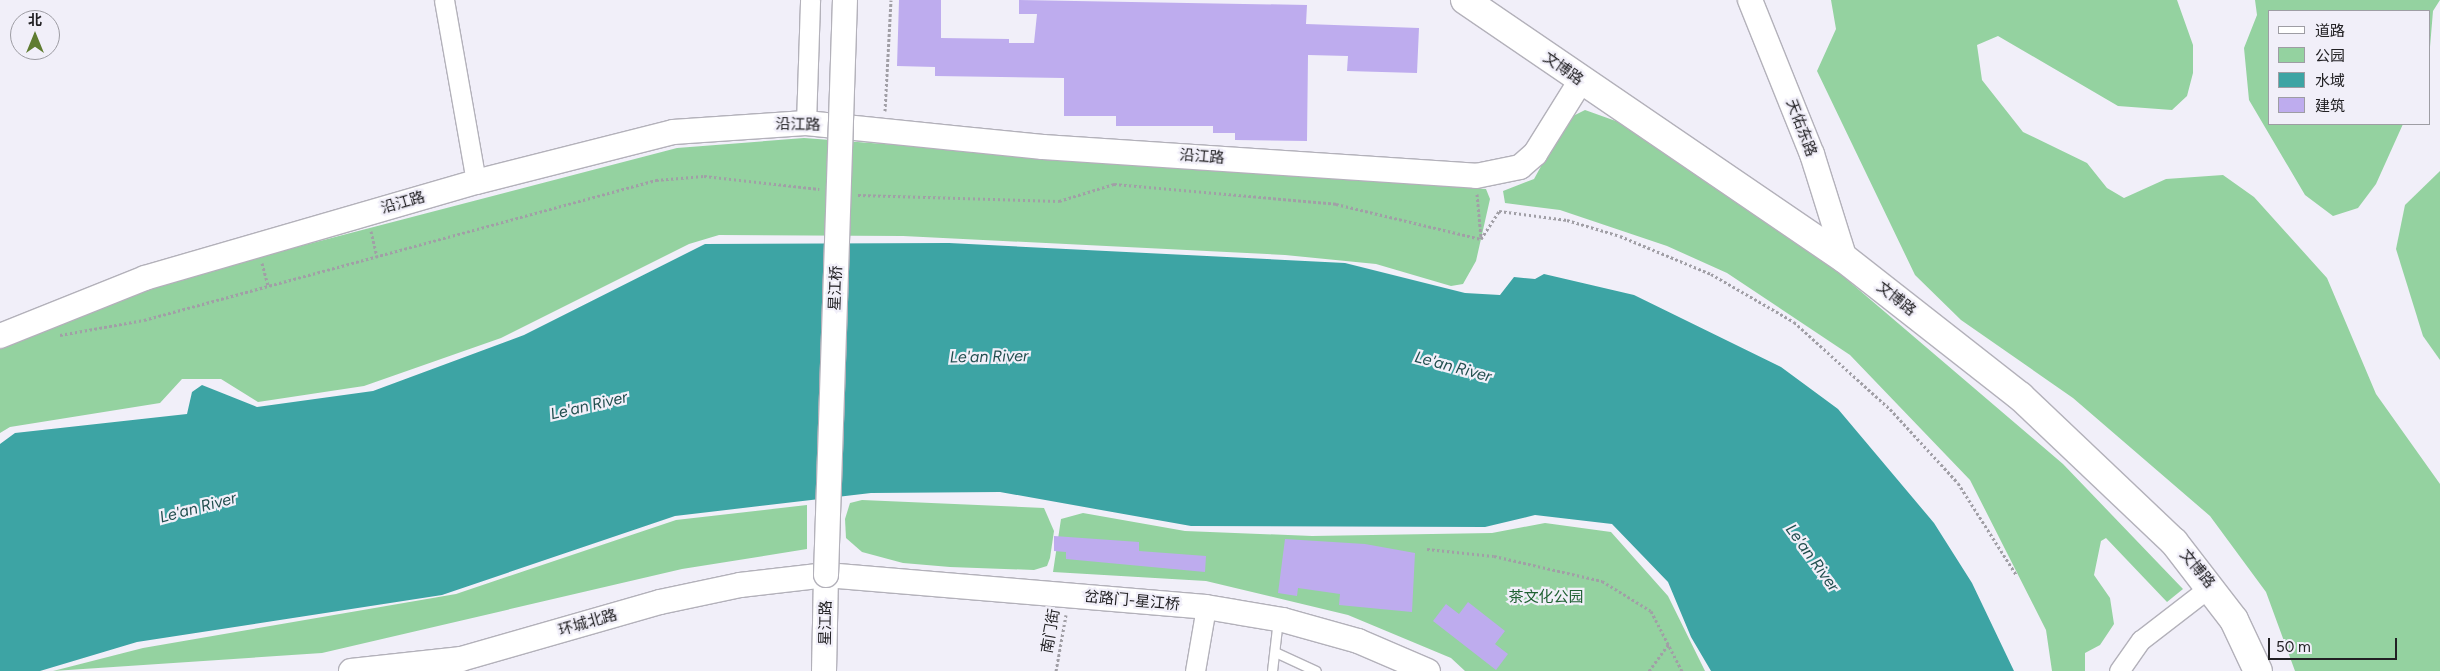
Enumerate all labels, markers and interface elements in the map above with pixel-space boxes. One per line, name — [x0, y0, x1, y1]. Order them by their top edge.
north arrow — [10, 10, 60, 60]
legend — [2268, 10, 2430, 125]
text: 北 — [28, 12, 42, 29]
text: 道路 — [2315, 22, 2345, 40]
text: 公园 — [2315, 47, 2345, 65]
street label: 文博路 — [1539, 49, 1587, 89]
text: 水域 — [2315, 72, 2345, 90]
street label: 天佑东路 — [1782, 97, 1820, 159]
text: 建筑 — [2315, 97, 2345, 115]
street label: 沿江路 — [775, 116, 821, 134]
street label: 沿江路 — [1179, 146, 1225, 168]
street label: 沿江路 — [379, 188, 427, 218]
street label: 星江桥 — [826, 265, 846, 311]
street label: 文博路 — [1873, 278, 1919, 320]
water label: Le'an River — [950, 347, 1028, 367]
water label: Le'an River — [1413, 348, 1493, 386]
water label: Le'an River — [549, 388, 629, 424]
water label: Le'an River — [158, 489, 238, 527]
water label: Le'an River — [1781, 521, 1843, 595]
street label: 文博路 — [2176, 546, 2218, 592]
street label: 岔路门-星江桥 — [1083, 588, 1181, 614]
park label: 茶文化公园 — [1509, 589, 1583, 607]
street label: 星江路 — [817, 600, 835, 646]
street label: 环城北路 — [557, 606, 619, 640]
street label: 南门街 — [1038, 607, 1064, 655]
scale bar — [2270, 628, 2399, 660]
text: 50 m — [2276, 638, 2311, 656]

